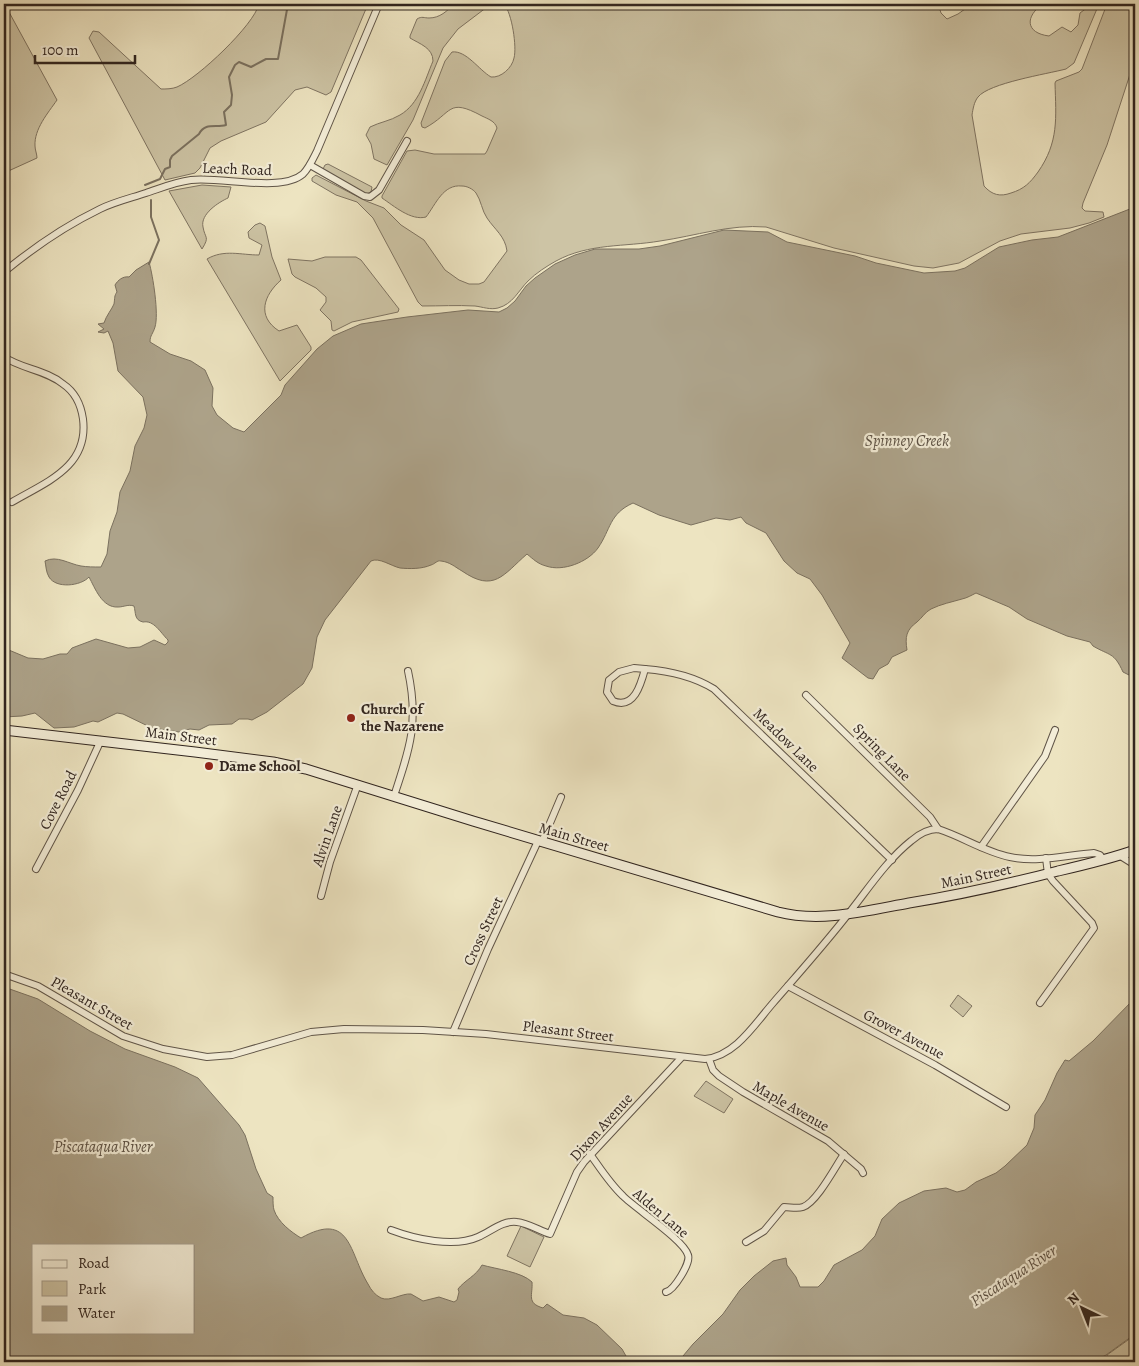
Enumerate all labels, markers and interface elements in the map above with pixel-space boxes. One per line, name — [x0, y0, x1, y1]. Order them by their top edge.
scale bar — [35, 32, 135, 64]
text: 100 m — [42, 40, 79, 60]
street label: Leach Road — [202, 158, 273, 180]
water label: Spinney Creek — [865, 430, 949, 452]
place label: Church of the Nazarene — [361, 699, 444, 736]
street label: Meadow Lane — [749, 703, 824, 777]
marker: Church of the Nazarene — [345, 712, 357, 724]
street label: Spring Lane — [849, 719, 915, 785]
street label: Main Street — [144, 722, 218, 750]
place label: Dame School — [219, 756, 301, 776]
marker: Dame School — [203, 760, 215, 772]
street label: Cove Road — [35, 766, 82, 833]
street label: Alvin Lane — [307, 802, 347, 870]
street label: Main Street — [537, 817, 611, 857]
street label: Main Street — [939, 859, 1013, 893]
street label: Cross Street — [458, 893, 508, 969]
street label: Pleasant Street — [47, 971, 137, 1035]
street label: Grover Avenue — [860, 1004, 948, 1064]
street label: Pleasant Street — [521, 1015, 615, 1047]
street label: Maple Avenue — [749, 1076, 833, 1136]
street label: Dixon Avenue — [565, 1089, 637, 1165]
water label: Piscataqua River — [54, 1136, 153, 1158]
street label: Alden Lane — [628, 1183, 694, 1243]
water label: Piscataqua River — [966, 1240, 1061, 1312]
legend — [32, 1244, 195, 1334]
text: Road — [78, 1253, 110, 1273]
text: Park — [78, 1279, 107, 1299]
north arrow — [1056, 1284, 1106, 1334]
text: N — [1063, 1288, 1084, 1309]
text: Water — [77, 1303, 115, 1323]

